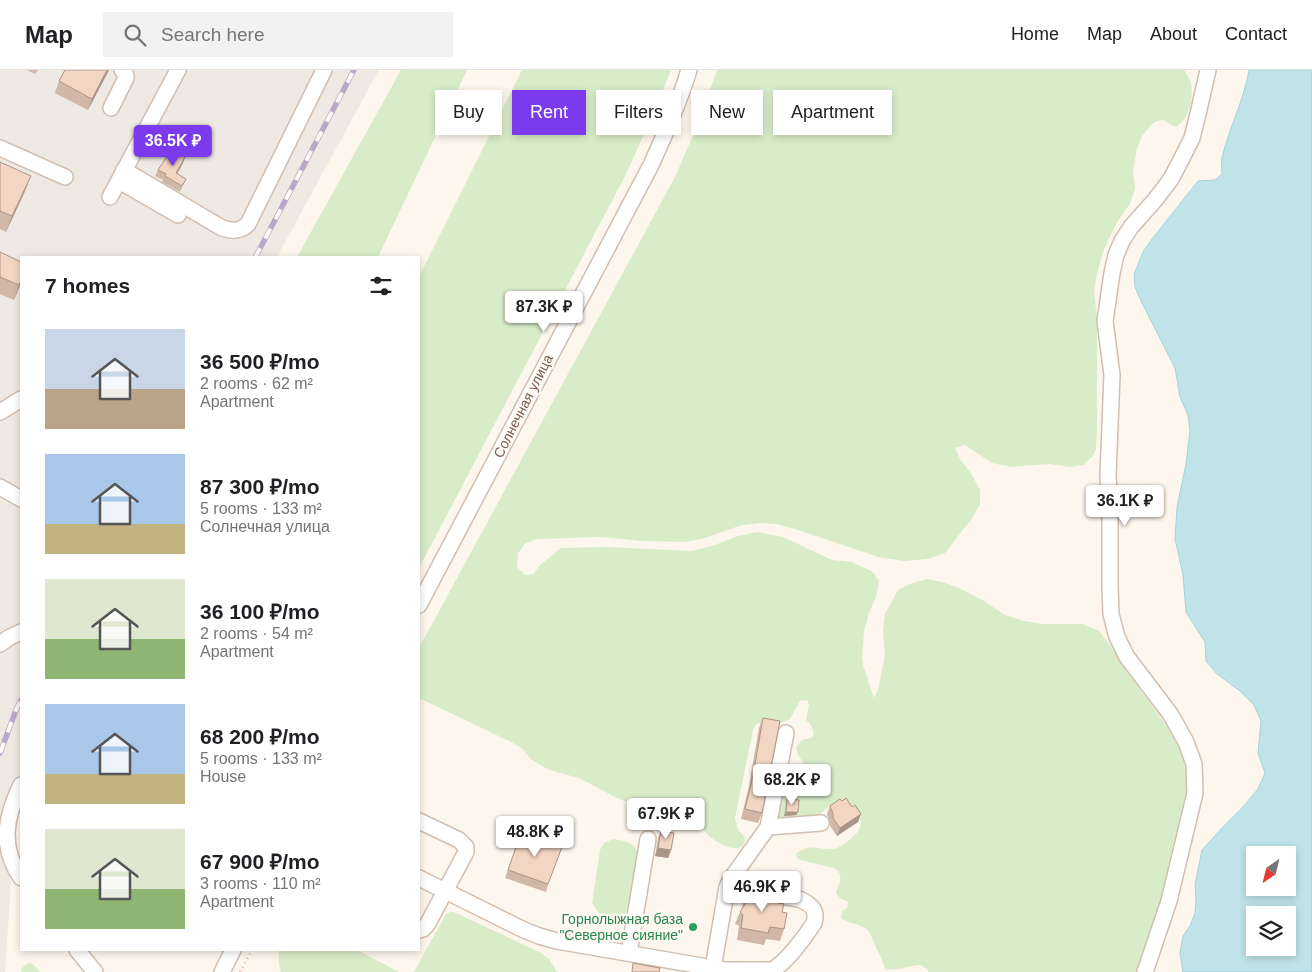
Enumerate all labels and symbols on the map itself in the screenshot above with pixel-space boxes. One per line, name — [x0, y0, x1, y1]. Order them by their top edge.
pin: 36.5K ₽ — [127, 124, 219, 167]
pin: 87.3K ₽ — [498, 290, 590, 333]
street label: Солнечная улица — [490, 352, 556, 460]
pin: 36.1K ₽ — [1079, 484, 1171, 527]
pin: 68.2K ₽ — [746, 764, 838, 806]
pin: 67.9K ₽ — [620, 798, 712, 840]
pin: 48.8K ₽ — [489, 816, 581, 858]
north arrow — [1246, 846, 1296, 896]
pin: 46.9K ₽ — [716, 870, 808, 913]
place label: Горнолыжная база "Северное сияние" — [559, 911, 683, 943]
marker: Горнолыжная база "Северное сияние" — [687, 921, 699, 933]

